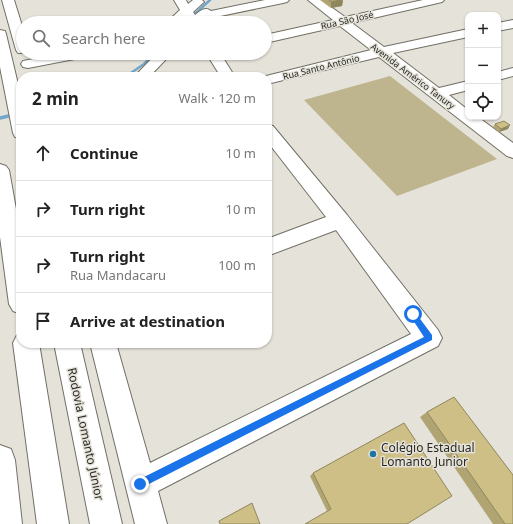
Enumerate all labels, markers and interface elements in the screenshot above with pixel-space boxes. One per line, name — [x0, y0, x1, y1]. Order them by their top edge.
street label: Rua São José — [319, 8, 375, 32]
map controls — [465, 12, 501, 120]
button: + — [465, 12, 501, 48]
search box — [16, 16, 272, 60]
icon: search — [30, 27, 52, 49]
text: Search here — [62, 28, 145, 48]
street label: Avenida Américo Tanury — [368, 40, 458, 112]
button: − — [465, 48, 501, 84]
street label: Rua Santo Antônio — [281, 51, 361, 83]
button: locate — [465, 84, 501, 120]
text: 2 min — [32, 87, 79, 110]
text: Walk · 120 m — [178, 89, 256, 107]
icon: ahead — [32, 142, 54, 164]
text: Continue — [70, 143, 138, 163]
text: 10 m — [226, 144, 256, 162]
icon: right — [32, 198, 54, 220]
text: Turn right — [70, 199, 145, 219]
text: 10 m — [226, 200, 256, 218]
text: Turn right — [70, 246, 145, 266]
icon: right — [32, 254, 54, 276]
text: 100 m — [218, 256, 256, 274]
text: Rua Mandacaru — [70, 266, 166, 284]
route start — [404, 305, 422, 323]
icon: arrive — [32, 310, 54, 332]
text: Arrive at destination — [70, 311, 225, 331]
street label: Rodovia Lomanto Júnior — [64, 366, 108, 502]
place label: Colégio Estadual Lomanto Junior — [381, 439, 475, 470]
marker: Colégio Estadual Lomanto Junior — [368, 449, 378, 459]
route end — [131, 475, 149, 493]

